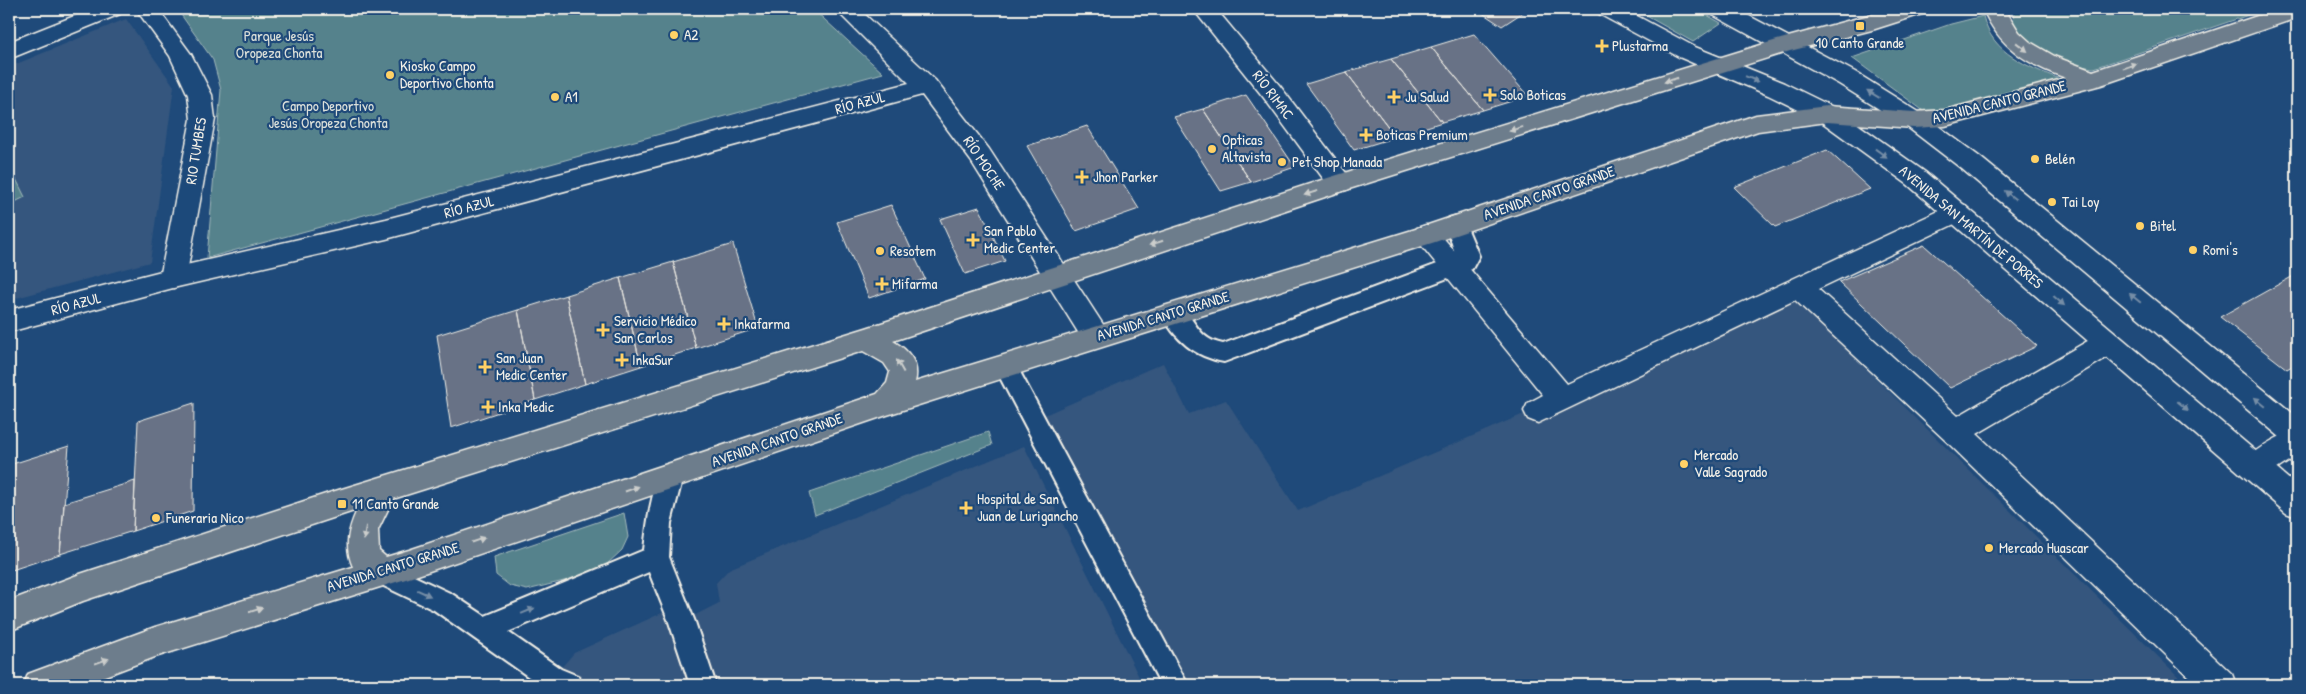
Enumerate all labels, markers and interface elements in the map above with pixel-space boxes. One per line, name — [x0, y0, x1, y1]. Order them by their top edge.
marker: 10 Canto Grande — [1854, 20, 1866, 32]
place label: A2 — [684, 24, 698, 45]
park label: Parque Jesús Oropeza Chonta — [236, 25, 322, 63]
marker: A2 — [668, 29, 680, 41]
place label: 10 Canto Grande — [1816, 32, 1904, 53]
place label: Plustarma — [1612, 35, 1668, 56]
marker: Plustarma — [1596, 40, 1608, 52]
one-way arrow — [2016, 42, 2029, 53]
place label: Kiosko Campo Deportivo Chonta — [400, 55, 494, 93]
one-way arrow — [2123, 62, 2138, 70]
street label: RÍO RIMAC — [1248, 66, 1299, 124]
marker: Kiosko Campo Deportivo Chonta — [384, 69, 396, 81]
one-way arrow — [1745, 75, 1760, 83]
street label: AVENIDA CANTO GRANDE — [1930, 75, 2068, 128]
one-way arrow — [1664, 77, 1679, 85]
place label: Solo Boticas — [1500, 84, 1566, 105]
place label: A1 — [565, 86, 578, 107]
street label: RÍO AZUL — [833, 86, 888, 119]
place label: Ju Salud — [1405, 86, 1449, 107]
marker: Solo Boticas — [1484, 89, 1496, 101]
one-way arrow — [1866, 89, 1879, 98]
marker: Ju Salud — [1387, 90, 1401, 104]
marker: A1 — [549, 91, 561, 103]
park label: Campo Deportivo Jesús Oropeza Chonta — [268, 95, 388, 133]
street label: RIO TUMBES — [180, 116, 211, 186]
place label: Boticas Premium — [1376, 124, 1468, 145]
one-way arrow — [1508, 125, 1523, 133]
place label: Opticas Altavista — [1222, 129, 1271, 167]
marker: Boticas Premium — [1360, 129, 1372, 141]
street label: RÍO MOCHE — [959, 131, 1010, 194]
marker: Opticas Altavista — [1206, 143, 1218, 155]
one-way arrow — [1874, 148, 1888, 158]
place label: Belén — [2045, 148, 2076, 169]
place label: Pet Shop Manada — [1292, 151, 1382, 172]
marker: Belén — [2029, 153, 2041, 165]
marker: Pet Shop Manada — [1276, 156, 1288, 168]
street label: AVENIDA CANTO GRANDE — [1481, 160, 1617, 225]
street label: AVENIDA SAN MARTÍN DE PORRES — [1895, 160, 2048, 293]
place label: Jhon Parker — [1093, 166, 1158, 187]
marker: Jhon Parker — [1075, 170, 1089, 184]
one-way arrow — [1303, 189, 1318, 197]
one-way arrow — [2003, 189, 2016, 200]
street label: RÍO AZUL — [442, 190, 497, 223]
place label: Tai Loy — [2062, 191, 2100, 212]
marker: Tai Loy — [2046, 196, 2058, 208]
place label: Bitel — [2150, 215, 2176, 236]
place label: San Pablo Medic Center — [984, 220, 1055, 258]
marker: Bitel — [2134, 220, 2146, 232]
marker: San Pablo Medic Center — [966, 233, 980, 247]
one-way arrow — [1148, 239, 1163, 247]
place label: Romi's — [2203, 239, 2238, 260]
place label: Resotem — [890, 240, 936, 261]
marker: Romi's — [2187, 244, 2199, 256]
marker: Resotem — [874, 245, 886, 257]
place label: Mifarma — [892, 273, 938, 294]
marker: Mifarma — [876, 278, 888, 290]
street label: AVENIDA CANTO GRANDE — [1094, 285, 1232, 346]
street label: RÍO AZUL — [49, 287, 104, 320]
one-way arrow — [2129, 293, 2142, 304]
one-way arrow — [2052, 295, 2065, 306]
place label: Servicio Médico San Carlos — [614, 310, 697, 348]
place label: Inkafarma — [734, 313, 790, 334]
marker: Inkafarma — [718, 318, 730, 330]
marker: Servicio Médico San Carlos — [596, 323, 610, 337]
place label: San Juan Medic Center — [496, 347, 567, 385]
place label: InkaSur — [632, 349, 673, 370]
marker: InkaSur — [616, 354, 628, 366]
one-way arrow — [896, 358, 904, 373]
marker: San Juan Medic Center — [478, 360, 492, 374]
place label: Inka Medic — [498, 396, 554, 417]
one-way arrow — [2253, 397, 2266, 408]
one-way arrow — [2176, 400, 2188, 412]
marker: Inka Medic — [482, 401, 494, 413]
street label: AVENIDA CANTO GRANDE — [709, 407, 845, 472]
place label: Mercado Valle Sagrado — [1694, 444, 1767, 482]
marker: Mercado Valle Sagrado — [1678, 458, 1690, 470]
one-way arrow — [624, 485, 639, 492]
place label: Hospital de San Juan de Lurigancho — [977, 488, 1078, 526]
place label: 11 Canto Grande — [352, 493, 439, 514]
marker: 11 Canto Grande — [336, 498, 348, 510]
marker: Hospital de San Juan de Lurigancho — [959, 501, 973, 515]
place label: Funeraria Nico — [165, 507, 244, 528]
marker: Funeraria Nico — [150, 512, 162, 524]
one-way arrow — [361, 525, 369, 541]
street label: AVENIDA CANTO GRANDE — [324, 536, 462, 597]
one-way arrow — [470, 536, 485, 544]
place label: Mercado Huascar — [1999, 537, 2089, 558]
marker: Mercado Huascar — [1983, 542, 1995, 554]
one-way arrow — [417, 589, 431, 597]
one-way arrow — [249, 606, 264, 614]
one-way arrow — [521, 606, 535, 614]
one-way arrow — [95, 657, 110, 665]

